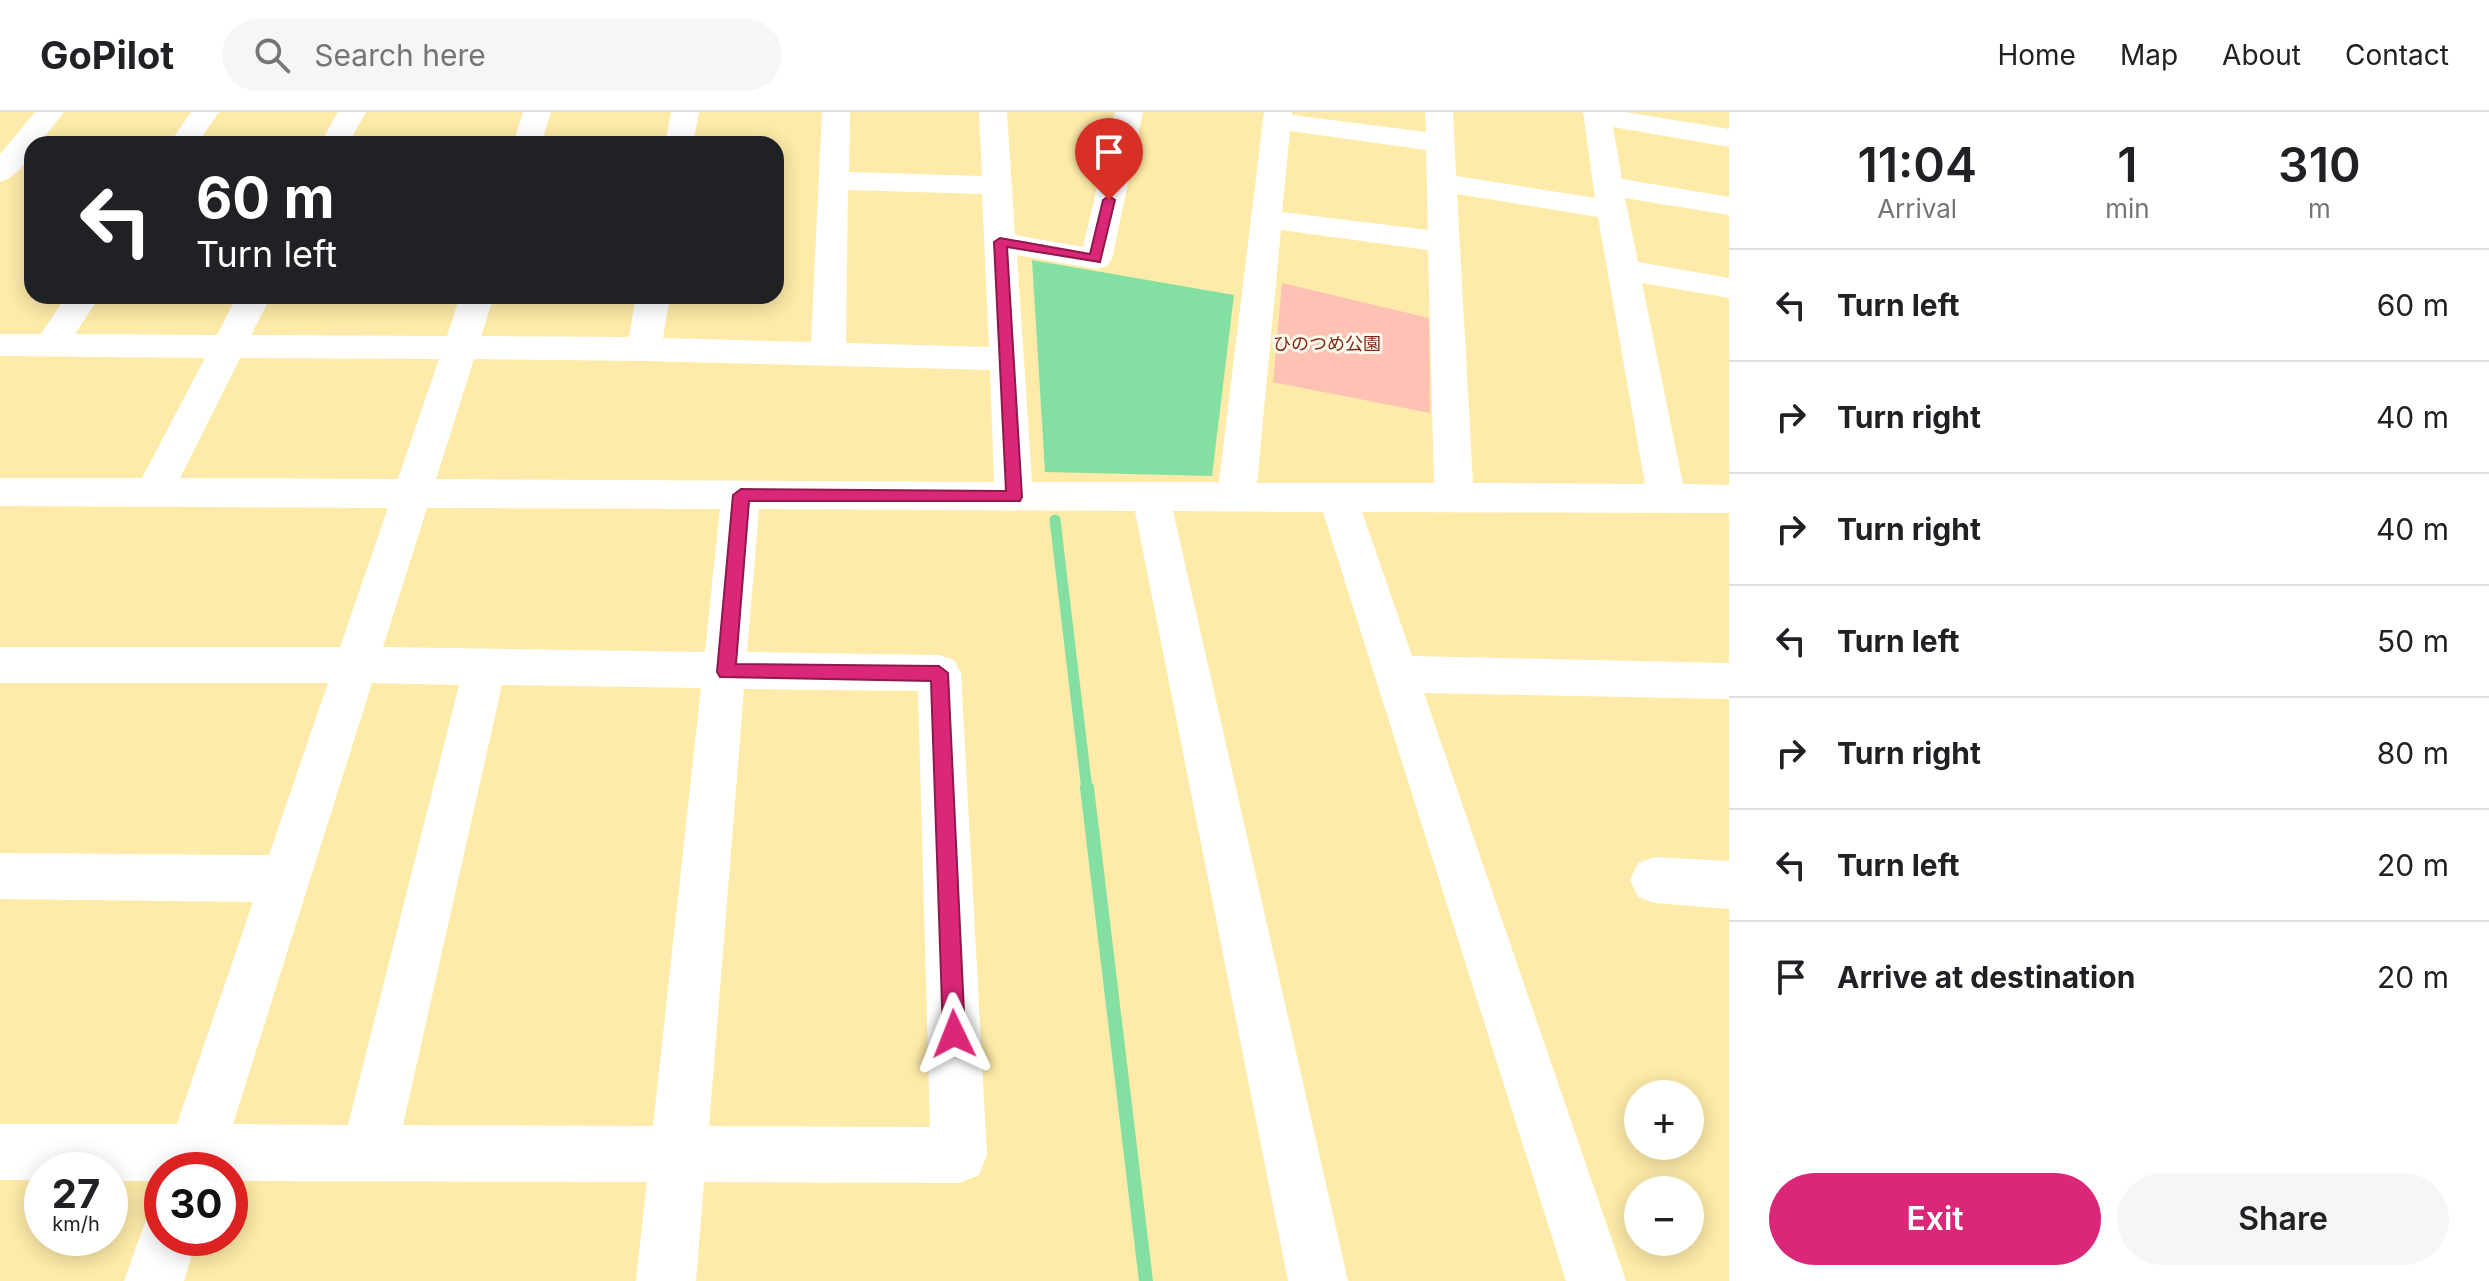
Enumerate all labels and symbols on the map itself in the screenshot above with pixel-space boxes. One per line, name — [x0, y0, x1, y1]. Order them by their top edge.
pin — [1075, 118, 1143, 200]
park label: ひのつめ公園 — [1273, 333, 1381, 354]
position arrow — [912, 992, 996, 1076]
speed limit sign: 30 — [144, 1152, 248, 1256]

